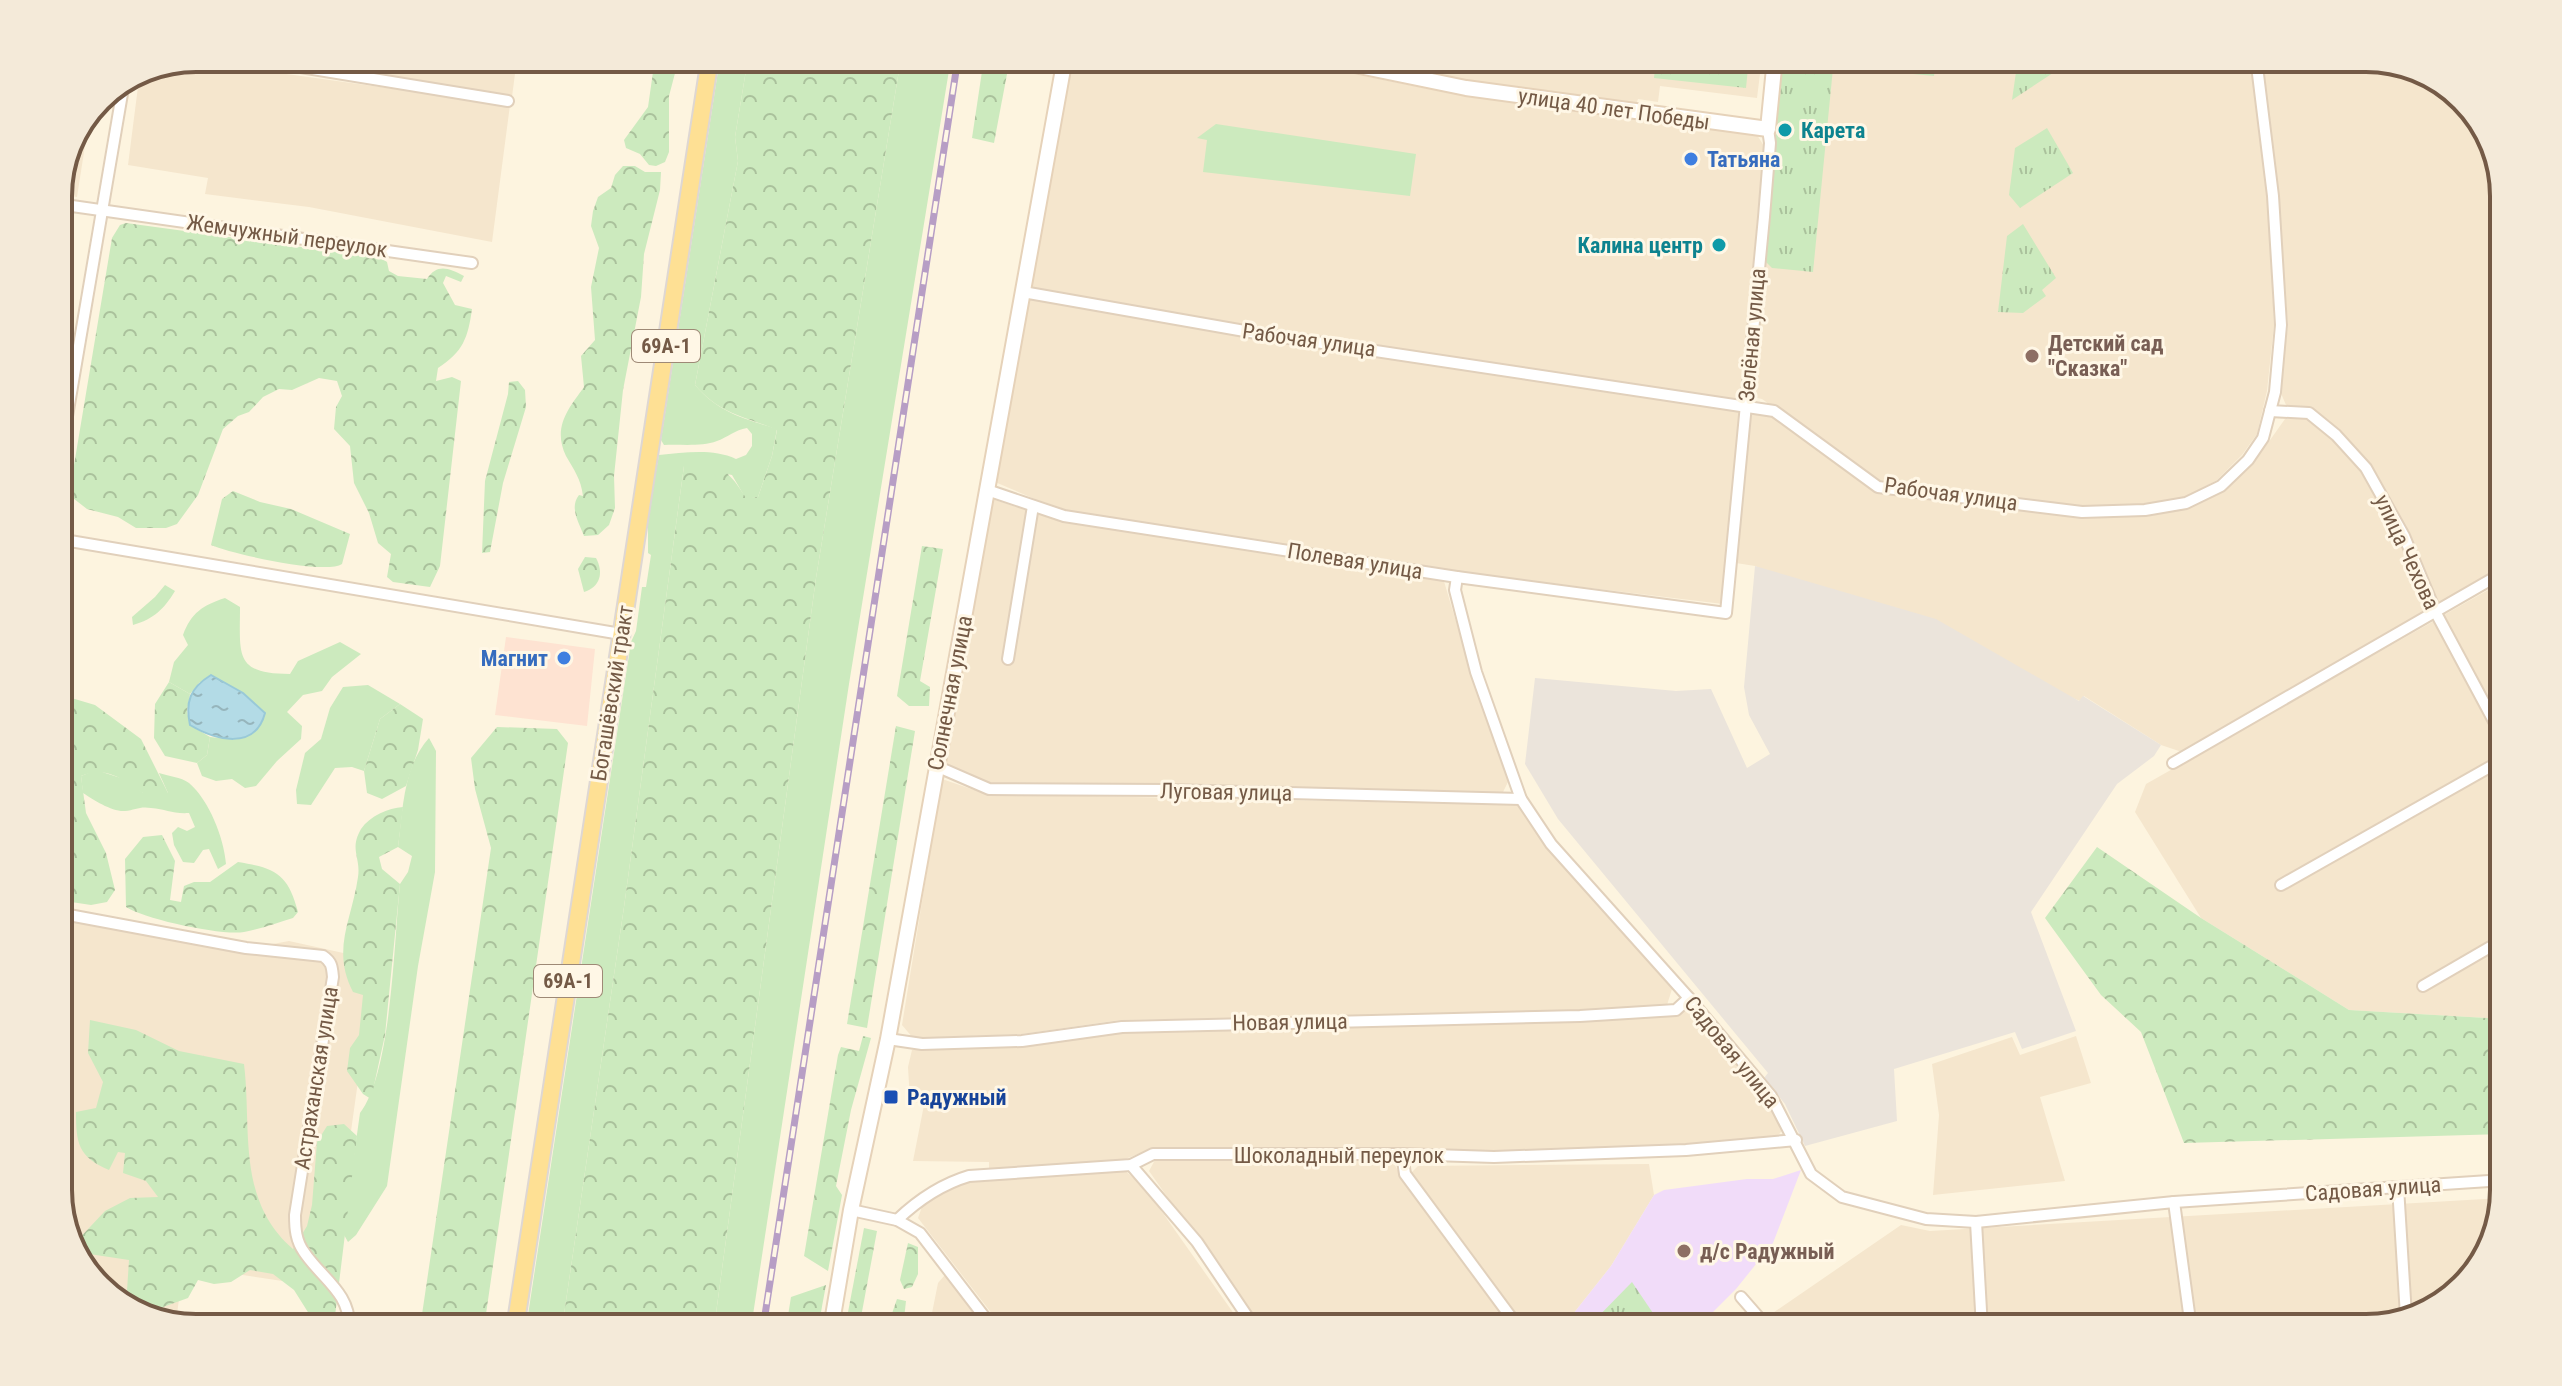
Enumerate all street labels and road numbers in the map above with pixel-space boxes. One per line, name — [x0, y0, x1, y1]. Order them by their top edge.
street label: улица 40 лет Победы — [1517, 83, 1711, 135]
street label: Жемчужный переулок — [185, 210, 389, 263]
street label: Зелёная улица — [1734, 267, 1770, 403]
street label: Рабочая улица — [1241, 318, 1377, 362]
road number: 69А-1 — [632, 330, 700, 362]
street label: Рабочая улица — [1883, 472, 2019, 516]
street label: улица Чехова — [2369, 491, 2445, 613]
street label: Полевая улица — [1286, 538, 1424, 584]
street label: Богашёвский тракт — [586, 603, 638, 783]
street label: Солнечная улица — [923, 613, 977, 773]
street label: Луговая улица — [1160, 778, 1292, 806]
road number: 69А-1 — [534, 965, 602, 997]
street label: Астраханская улица — [289, 985, 343, 1171]
street label: Садовая улица — [1679, 991, 1785, 1113]
street label: Новая улица — [1232, 1008, 1348, 1036]
street label: Шоколадный переулок — [1234, 1143, 1445, 1168]
street label: Садовая улица — [2304, 1172, 2442, 1206]

